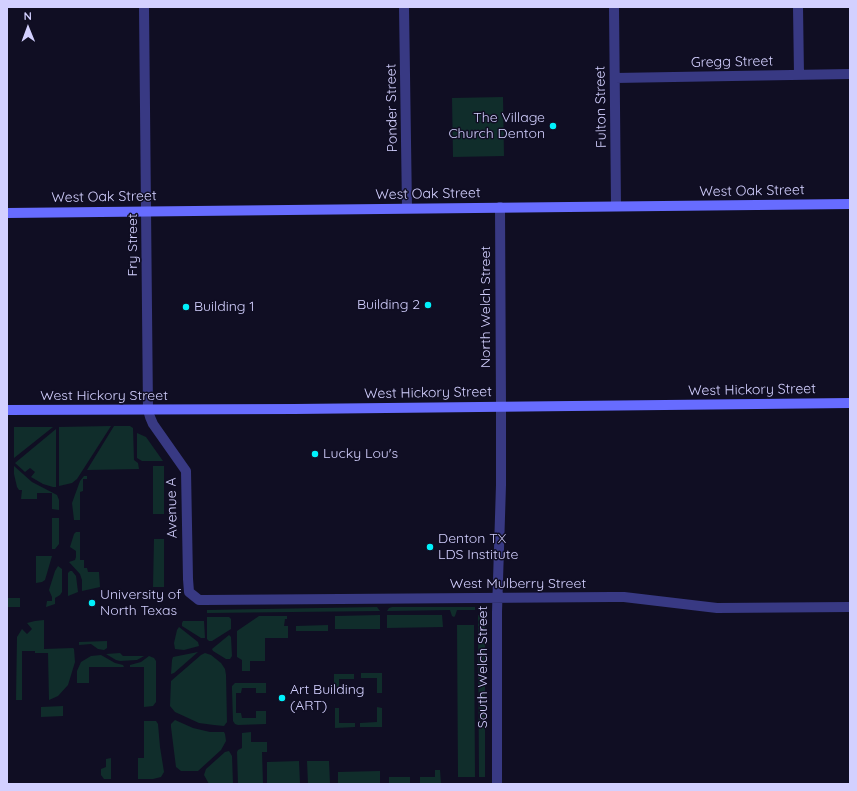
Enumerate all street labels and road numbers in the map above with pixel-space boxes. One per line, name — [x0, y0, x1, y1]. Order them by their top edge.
street label: Gregg Street — [691, 53, 773, 71]
street label: Ponder Street — [383, 64, 401, 152]
street label: Fulton Street — [592, 66, 610, 148]
street label: West Oak Street — [699, 182, 805, 200]
street label: West Oak Street — [375, 185, 481, 203]
street label: West Oak Street — [51, 188, 157, 206]
street label: Fry Street — [125, 213, 141, 277]
street label: North Welch Street — [478, 246, 494, 368]
street label: West Hickory Street — [688, 380, 816, 400]
street label: West Hickory Street — [364, 383, 492, 403]
street label: West Hickory Street — [40, 388, 168, 404]
street label: Avenue A — [163, 477, 181, 539]
street label: West Mulberry Street — [450, 576, 586, 592]
street label: South Welch Street — [475, 606, 491, 728]

